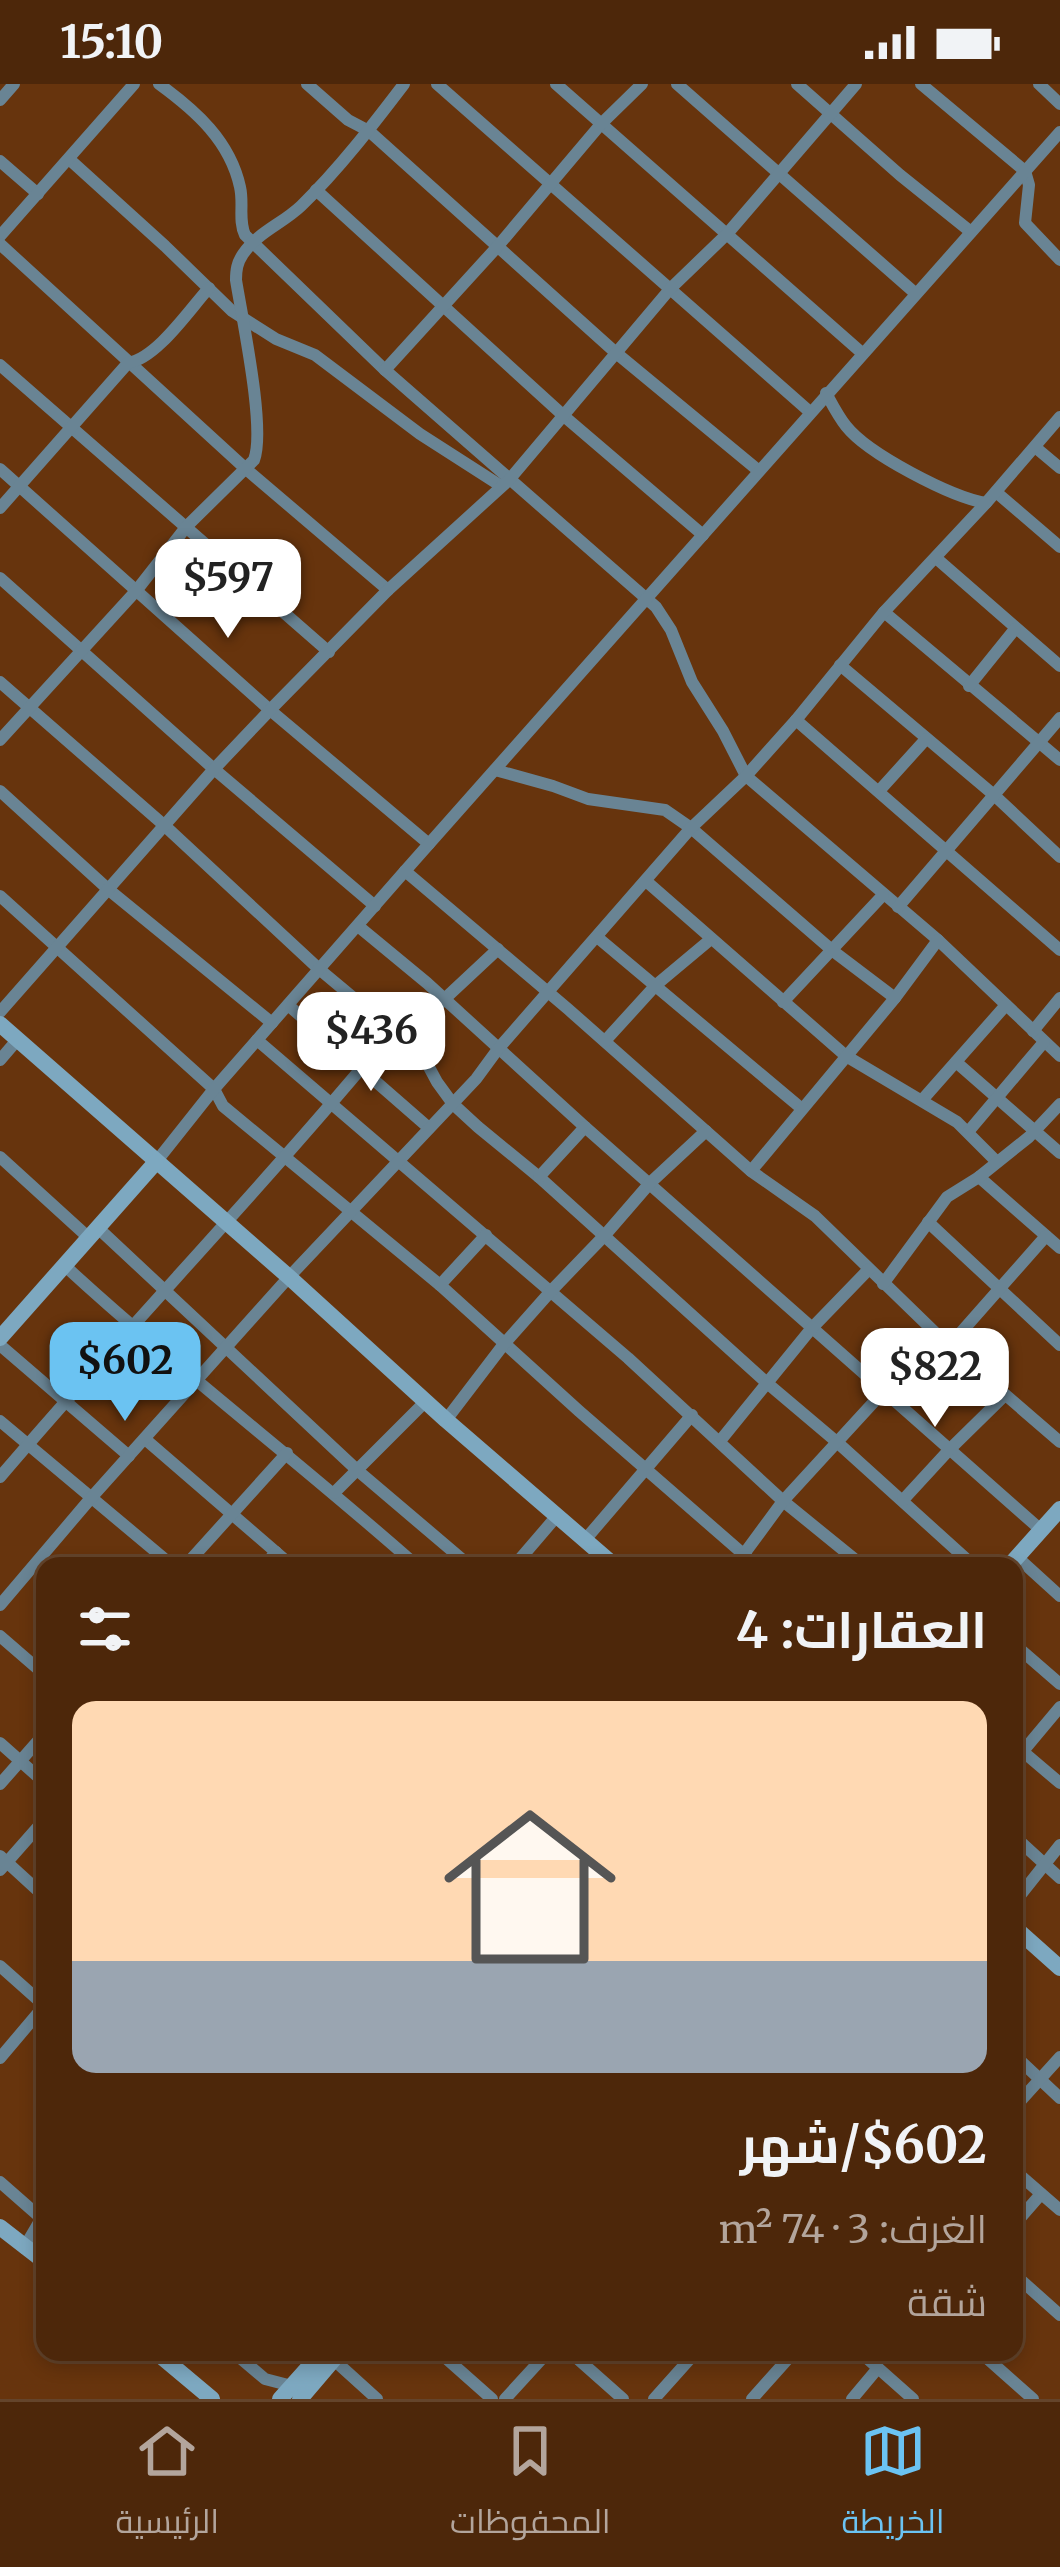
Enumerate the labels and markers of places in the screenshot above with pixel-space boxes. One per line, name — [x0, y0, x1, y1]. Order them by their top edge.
pin: $597 — [157, 539, 299, 641]
pin: $436 — [300, 992, 442, 1094]
pin: $602 — [54, 1322, 196, 1424]
pin: $822 — [864, 1328, 1006, 1430]

